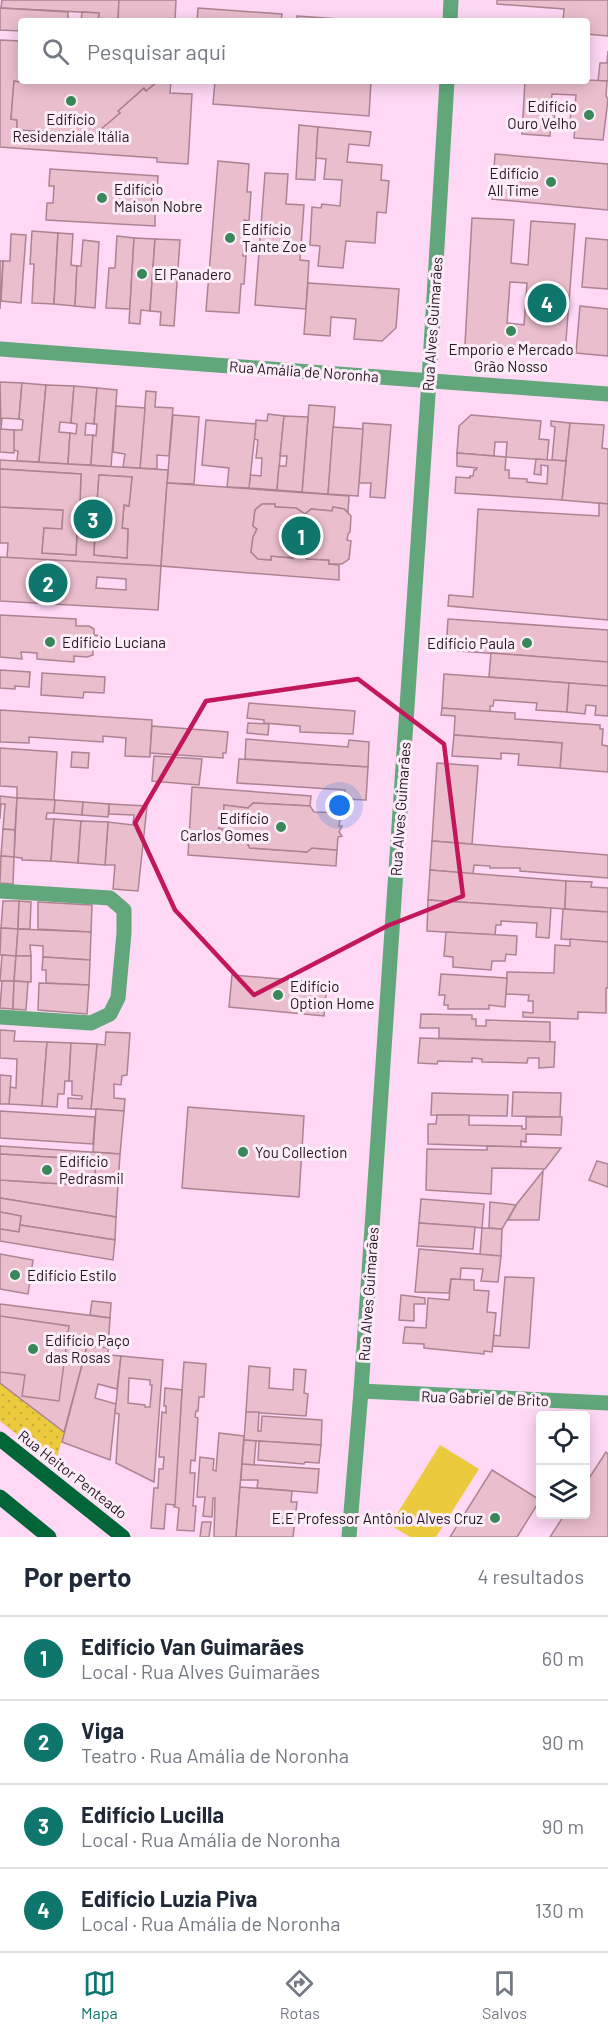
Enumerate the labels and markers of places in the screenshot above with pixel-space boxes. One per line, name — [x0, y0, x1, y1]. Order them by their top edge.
marker: Edifício Residenziale Itália — [64, 94, 78, 108]
place label: Edifício Ouro Velho — [507, 97, 577, 132]
marker: Edifício Ouro Velho — [582, 108, 596, 122]
place label: Edifício Residenziale Itália — [13, 110, 129, 145]
place label: Edifício All Time — [488, 164, 539, 199]
marker: Edifício All Time — [544, 175, 558, 189]
place label: Edifício Maison Nobre — [114, 180, 203, 215]
marker: Edifício Maison Nobre — [95, 191, 109, 205]
place label: Edifício Tante Zoe — [242, 220, 307, 255]
marker: Edifício Tante Zoe — [223, 231, 237, 245]
place label: El Panadero — [154, 265, 232, 283]
marker: El Panadero — [135, 267, 149, 281]
pin: 4 — [528, 280, 566, 326]
marker: Emporio e Mercado Grão Nosso — [504, 324, 518, 338]
place label: Emporio e Mercado Grão Nosso — [448, 340, 574, 375]
pin: 3 — [74, 496, 112, 542]
pin: 1 — [282, 514, 320, 558]
pin: 2 — [28, 560, 68, 606]
place label: Edifício Luciana — [62, 633, 166, 651]
place label: Edifício Paula — [427, 634, 515, 652]
marker: Edifício Luciana — [43, 635, 57, 649]
marker: Edifício Paula — [520, 636, 534, 650]
place label: Edifício Carlos Gomes — [180, 809, 269, 844]
marker: Edifício Carlos Gomes — [274, 820, 288, 834]
place label: Edifício Option Home — [290, 977, 374, 1012]
marker: Edifício Option Home — [271, 988, 285, 1002]
place label: You Collection — [255, 1143, 347, 1161]
marker: You Collection — [236, 1145, 250, 1159]
place label: Edifício Pedrasmil — [59, 1152, 124, 1187]
marker: Edifício Pedrasmil — [40, 1163, 54, 1177]
place label: Edifício Estilo — [27, 1266, 117, 1284]
marker: Edifício Estilo — [8, 1268, 22, 1282]
place label: Edifício Paço das Rosas — [45, 1331, 130, 1366]
marker: Edifício Paço das Rosas — [26, 1342, 40, 1356]
place label: E.E Professor Antônio Alves Cruz — [272, 1509, 483, 1527]
marker: E.E Professor Antônio Alves Cruz — [488, 1511, 502, 1525]

